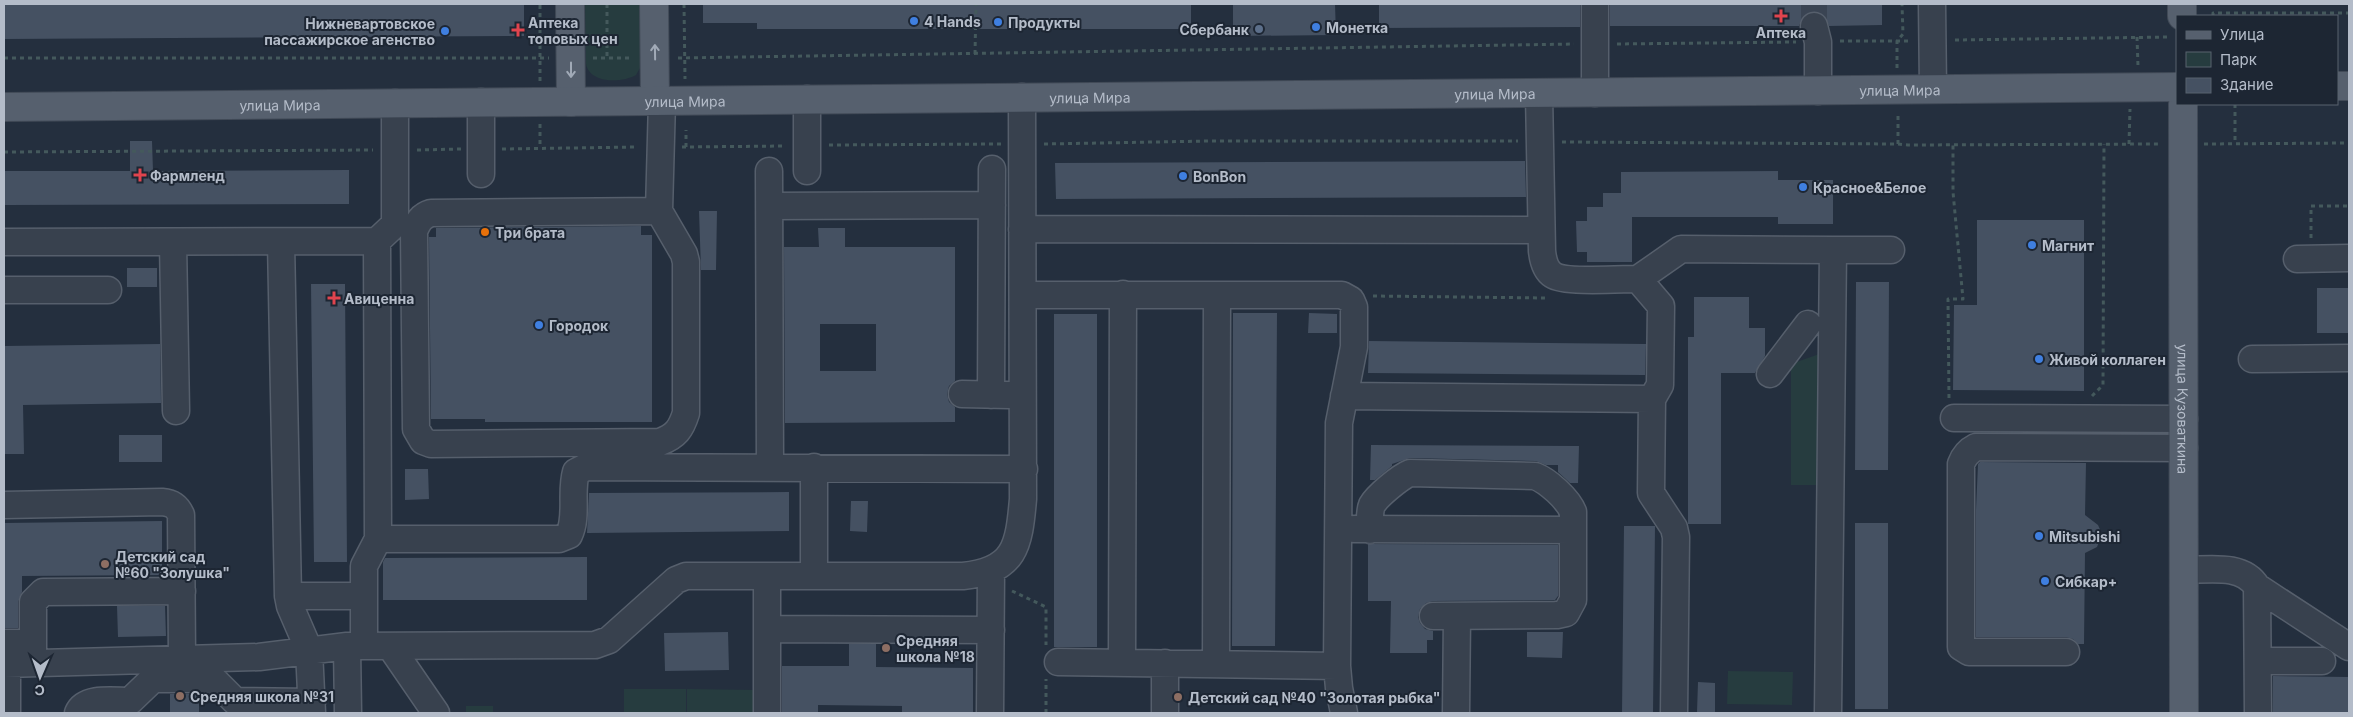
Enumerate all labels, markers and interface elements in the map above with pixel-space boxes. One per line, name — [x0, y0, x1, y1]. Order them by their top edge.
marker: Аптека — [1775, 10, 1787, 22]
place label: 4 Hands — [924, 13, 981, 30]
place label: Аптека топовых цен — [528, 14, 618, 47]
place label: Продукты — [1008, 14, 1080, 31]
place label: Нижневартовское пассажирское агенство — [264, 15, 435, 48]
marker: 4 Hands — [908, 15, 920, 27]
legend — [2176, 15, 2338, 105]
marker: Продукты — [992, 16, 1004, 28]
place label: Монетка — [1326, 19, 1388, 36]
place label: Сбербанк — [1179, 21, 1250, 38]
marker: Монетка — [1310, 21, 1322, 33]
marker: Сбербанк — [1253, 23, 1265, 35]
marker: Аптека топовых цен — [512, 24, 524, 36]
place label: Аптека — [1756, 24, 1806, 41]
marker: Нижневартовское пассажирское агенство — [439, 25, 451, 37]
text: Улица — [2220, 25, 2264, 44]
one-way arrow — [650, 44, 660, 60]
text: Парк — [2220, 50, 2257, 69]
one-way arrow — [566, 62, 576, 78]
text: Здание — [2220, 75, 2274, 94]
street label: улица Мира — [1859, 81, 1941, 98]
street label: улица Мира — [1454, 84, 1536, 102]
street label: улица Мира — [1049, 88, 1131, 106]
street label: улица Мира — [644, 92, 726, 110]
street label: улица Мира — [239, 96, 321, 113]
place label: Фармленд — [150, 167, 225, 184]
place label: BonBon — [1193, 168, 1246, 185]
marker: Фармленд — [134, 169, 146, 181]
marker: BonBon — [1177, 170, 1189, 182]
place label: Красное&Белое — [1813, 179, 1926, 196]
marker: Красное&Белое — [1797, 181, 1809, 193]
place label: Три брата — [495, 224, 565, 241]
marker: Три брата — [479, 226, 491, 238]
place label: Магнит — [2042, 237, 2094, 254]
marker: Магнит — [2026, 239, 2038, 251]
place label: Авиценна — [344, 290, 414, 307]
marker: Авиценна — [328, 292, 340, 304]
place label: Городок — [549, 317, 609, 334]
marker: Городок — [533, 319, 545, 331]
street label: улица Кузоваткина — [2175, 344, 2192, 474]
place label: Живой коллаген — [2049, 351, 2166, 368]
marker: Живой коллаген — [2033, 353, 2045, 365]
place label: Mitsubishi — [2049, 528, 2121, 545]
marker: Mitsubishi — [2033, 530, 2045, 542]
place label: Детский сад №60 "Золушка" — [115, 548, 230, 581]
marker: Детский сад №60 "Золушка" — [99, 558, 111, 570]
place label: Сибкар+ — [2055, 573, 2117, 590]
marker: Сибкар+ — [2039, 575, 2051, 587]
place label: Средняя школа №18 — [896, 632, 975, 665]
marker: Средняя школа №18 — [880, 642, 892, 654]
north arrow — [15, 652, 65, 702]
text: С — [34, 682, 45, 699]
place label: Средняя школа №31 — [190, 688, 334, 705]
place label: Детский сад №40 "Золотая рыбка" — [1188, 689, 1441, 706]
marker: Средняя школа №31 — [174, 690, 186, 702]
marker: Детский сад №40 "Золотая рыбка" — [1172, 691, 1184, 703]

